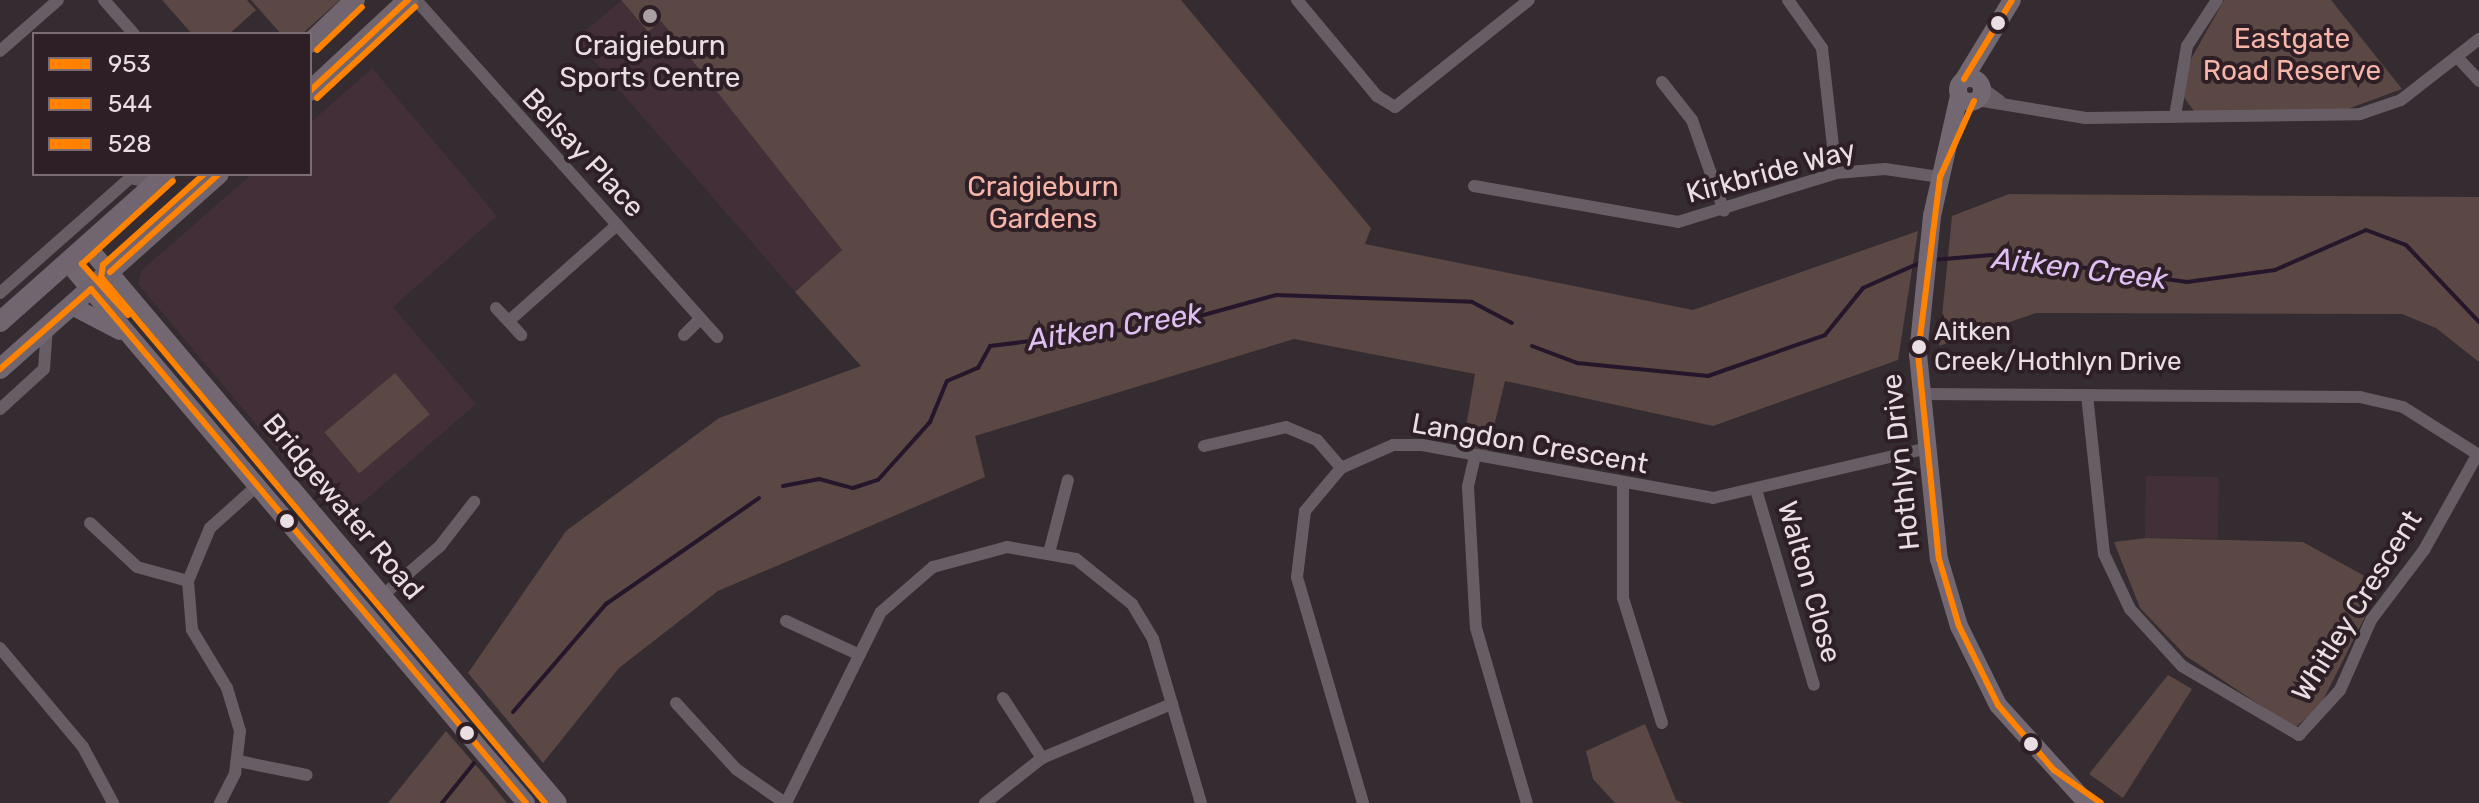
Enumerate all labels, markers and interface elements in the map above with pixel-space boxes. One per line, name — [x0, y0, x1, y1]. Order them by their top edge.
marker: Craigieburn Sports Centre — [641, 7, 659, 25]
unlabelled marker — [1990, 15, 2006, 31]
park label: Eastgate Road Reserve — [2203, 22, 2381, 88]
place label: Craigieburn Sports Centre — [560, 29, 740, 95]
legend — [32, 32, 312, 176]
text: 953 — [108, 50, 151, 78]
street label: Belsay Place — [515, 81, 651, 225]
text: 544 — [108, 90, 152, 118]
text: 528 — [108, 130, 152, 158]
street label: Kirkbride Way — [1682, 133, 1860, 211]
park label: Craigieburn Gardens — [967, 170, 1119, 236]
water label: Aitken Creek — [1990, 240, 2170, 298]
water label: Aitken Creek — [1025, 295, 1205, 359]
place label: Aitken Creek/Hothlyn Drive — [1934, 316, 2182, 378]
marker: Aitken Creek/Hothlyn Drive — [1911, 339, 1927, 355]
street label: Hothlyn Drive — [1875, 372, 1927, 552]
street label: Bridgewater Road — [255, 407, 431, 607]
street label: Langdon Crescent — [1409, 407, 1651, 481]
street label: Walton Close — [1770, 497, 1848, 667]
street label: Whitley Crescent — [2285, 504, 2429, 708]
unlabelled marker — [279, 513, 295, 529]
unlabelled marker — [459, 725, 475, 741]
unlabelled marker — [2023, 736, 2039, 752]

